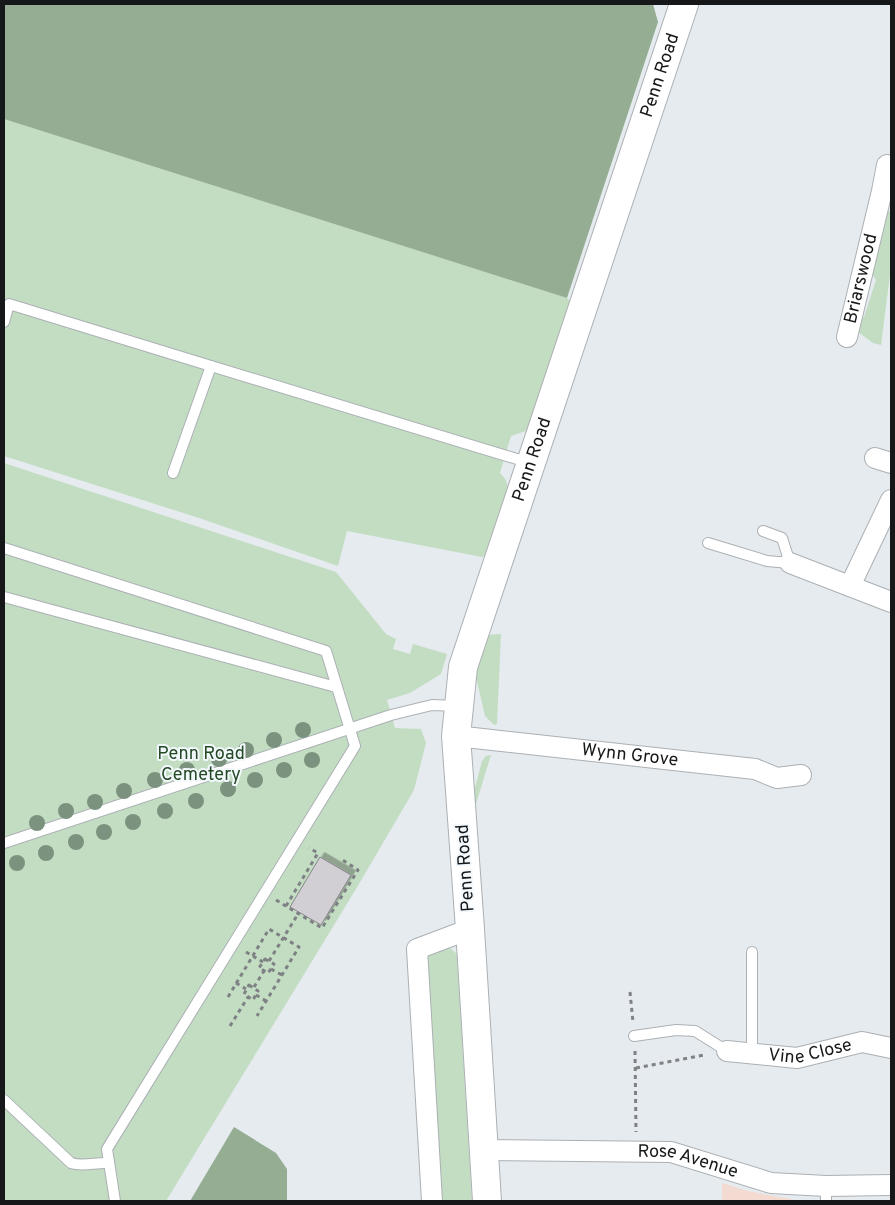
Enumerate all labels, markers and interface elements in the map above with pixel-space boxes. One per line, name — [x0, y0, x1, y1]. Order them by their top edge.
street label: Penn Road — [635, 30, 685, 121]
street label: Briarswood — [839, 231, 883, 326]
street label: Penn Road — [507, 414, 557, 505]
street label: Wynn Grove — [580, 738, 679, 772]
park label: Penn Road Cemetery — [157, 743, 245, 787]
street label: Penn Road — [451, 823, 481, 913]
street label: Vine Close — [767, 1033, 854, 1070]
street label: Rose Avenue — [637, 1140, 741, 1184]

